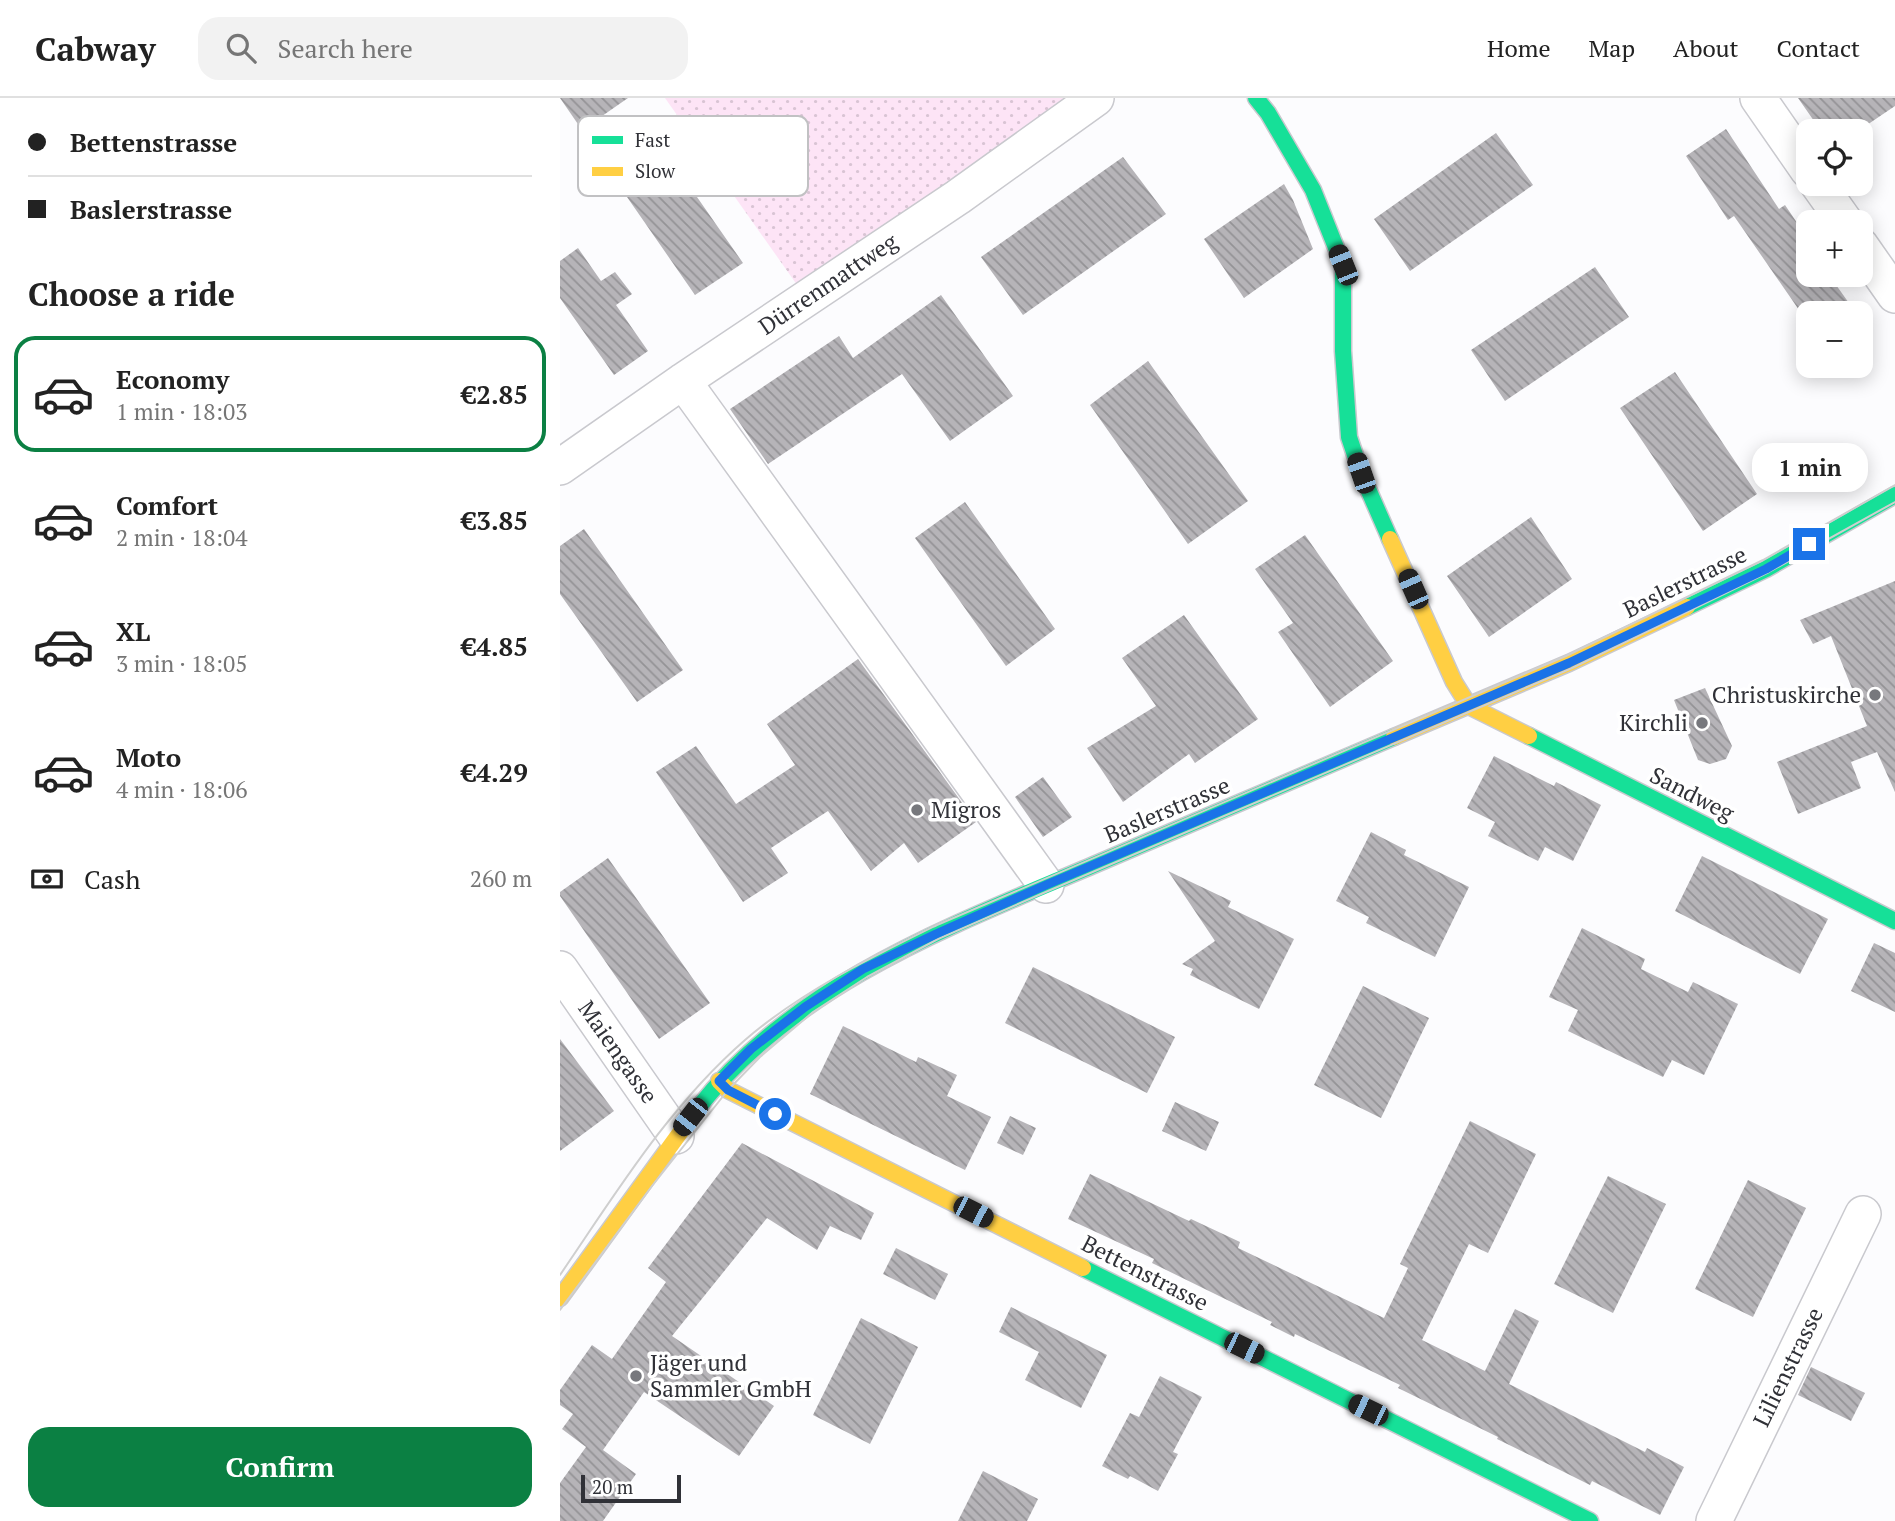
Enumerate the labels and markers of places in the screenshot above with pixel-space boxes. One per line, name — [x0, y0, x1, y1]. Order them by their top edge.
place label: Christuskirche — [1712, 679, 1861, 710]
marker: Christuskirche — [1867, 687, 1883, 703]
place label: Kirchli — [1619, 707, 1688, 738]
marker: Kirchli — [1694, 715, 1710, 731]
place label: Migros — [931, 794, 1001, 825]
marker: Migros — [909, 802, 925, 818]
place label: Jäger und Sammler GmbH — [650, 1347, 812, 1404]
marker: Jäger und Sammler GmbH — [628, 1368, 644, 1384]

